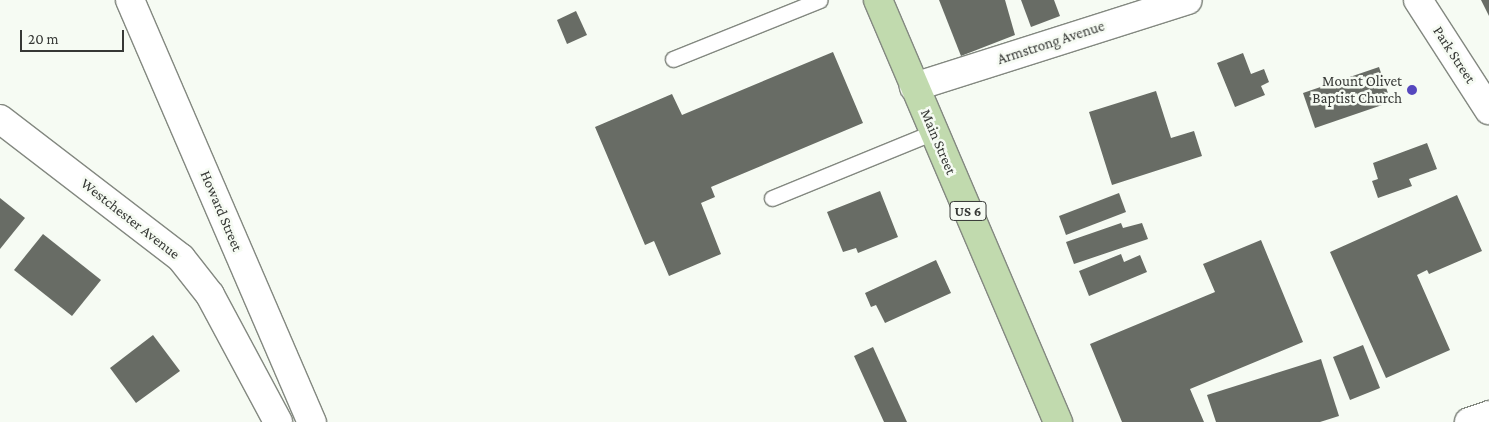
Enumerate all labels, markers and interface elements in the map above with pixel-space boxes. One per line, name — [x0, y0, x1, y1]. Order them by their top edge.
street label: Armstrong Avenue — [995, 17, 1107, 69]
scale bar — [22, 20, 126, 52]
street label: Park Street — [1429, 23, 1479, 87]
text: 20 m — [28, 31, 59, 47]
place label: Mount Olivet Baptist Church — [1312, 72, 1402, 107]
marker: Mount Olivet Baptist Church — [1406, 84, 1418, 96]
street label: Main Street — [916, 107, 960, 177]
street label: Howard Street — [196, 168, 246, 254]
street label: Westchester Avenue — [77, 175, 183, 263]
road number: US 6 — [949, 200, 987, 222]

